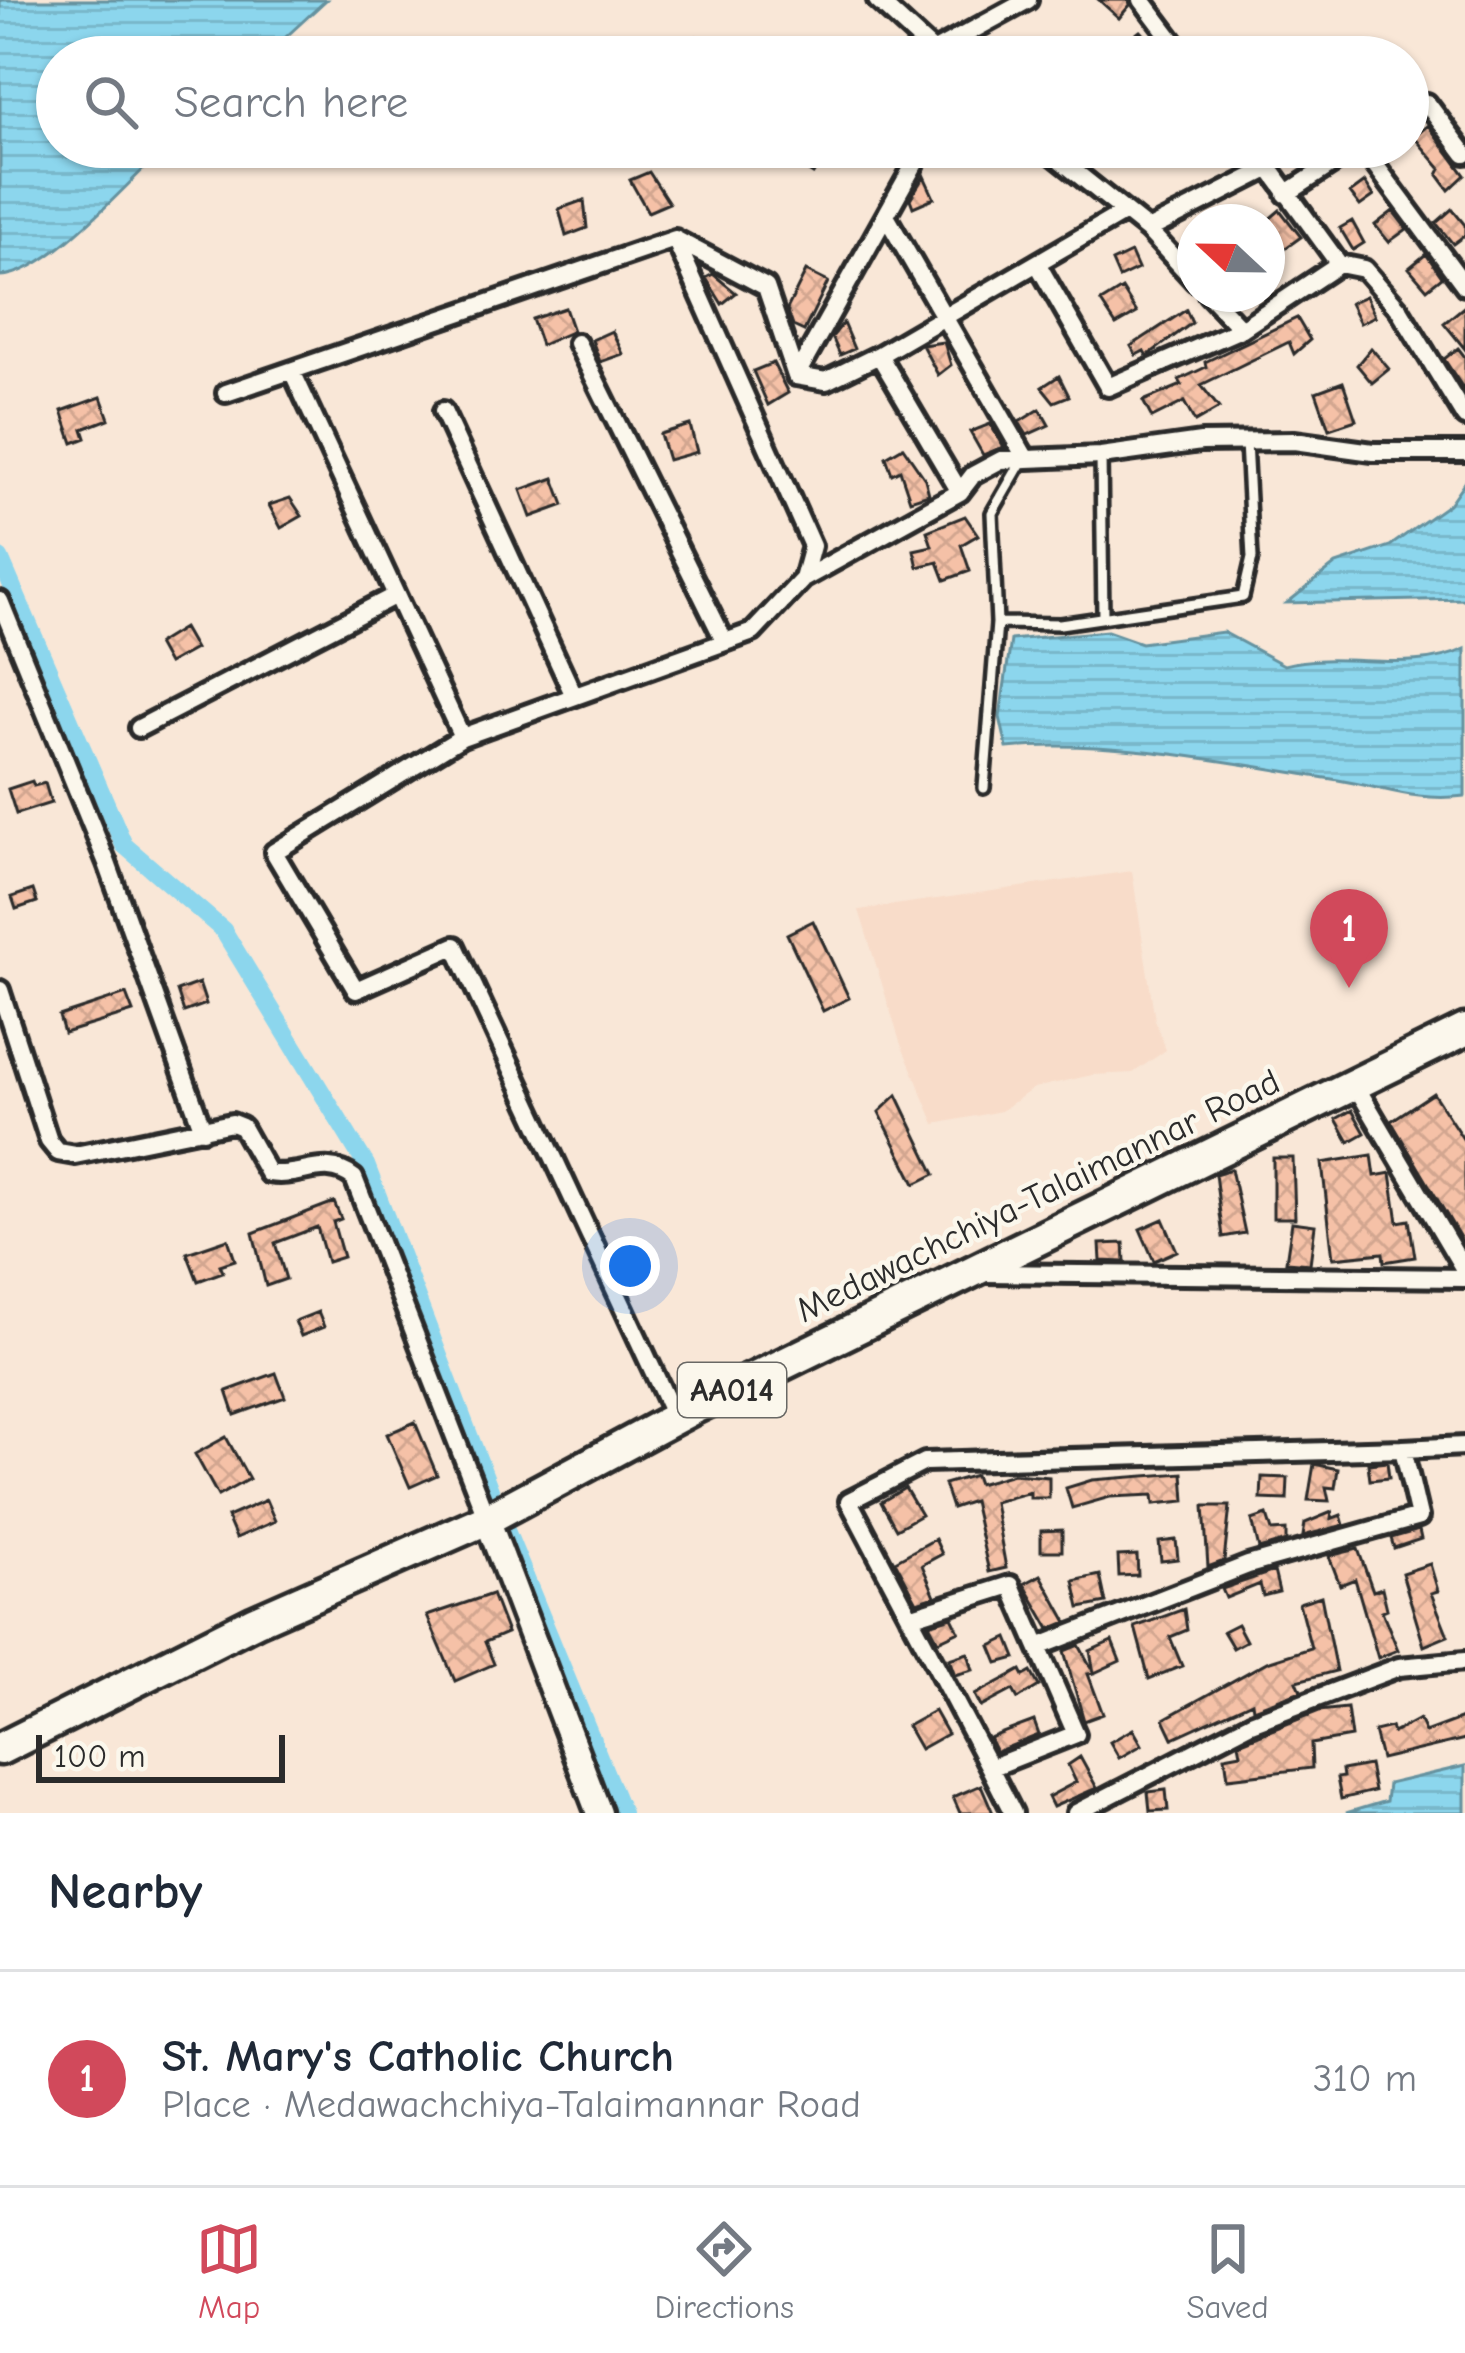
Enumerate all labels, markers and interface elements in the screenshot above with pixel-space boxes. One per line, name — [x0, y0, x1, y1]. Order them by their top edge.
search box — [36, 36, 1429, 168]
icon: search — [78, 69, 144, 135]
text: Search here — [174, 76, 408, 128]
north arrow — [1177, 204, 1285, 312]
pin: 1 — [1310, 889, 1388, 988]
street label: Medawachchiya-Talaimannar Road — [790, 1061, 1286, 1331]
your location — [600, 1236, 660, 1296]
road number: AA014 — [678, 1363, 786, 1417]
scale bar — [36, 1729, 285, 1782]
text: 100 m — [54, 1737, 146, 1775]
text: Nearby — [48, 1862, 202, 1921]
text: St. Mary's Catholic Church — [162, 2030, 674, 2082]
text: 1 — [79, 2056, 95, 2101]
text: 310 m — [1313, 2056, 1417, 2101]
text: Place · Medawachchiya-Talaimannar Road — [162, 2082, 861, 2127]
tab: Map — [196, 2216, 262, 2326]
tab: Directions — [655, 2216, 794, 2326]
tab: Saved — [1186, 2216, 1269, 2326]

